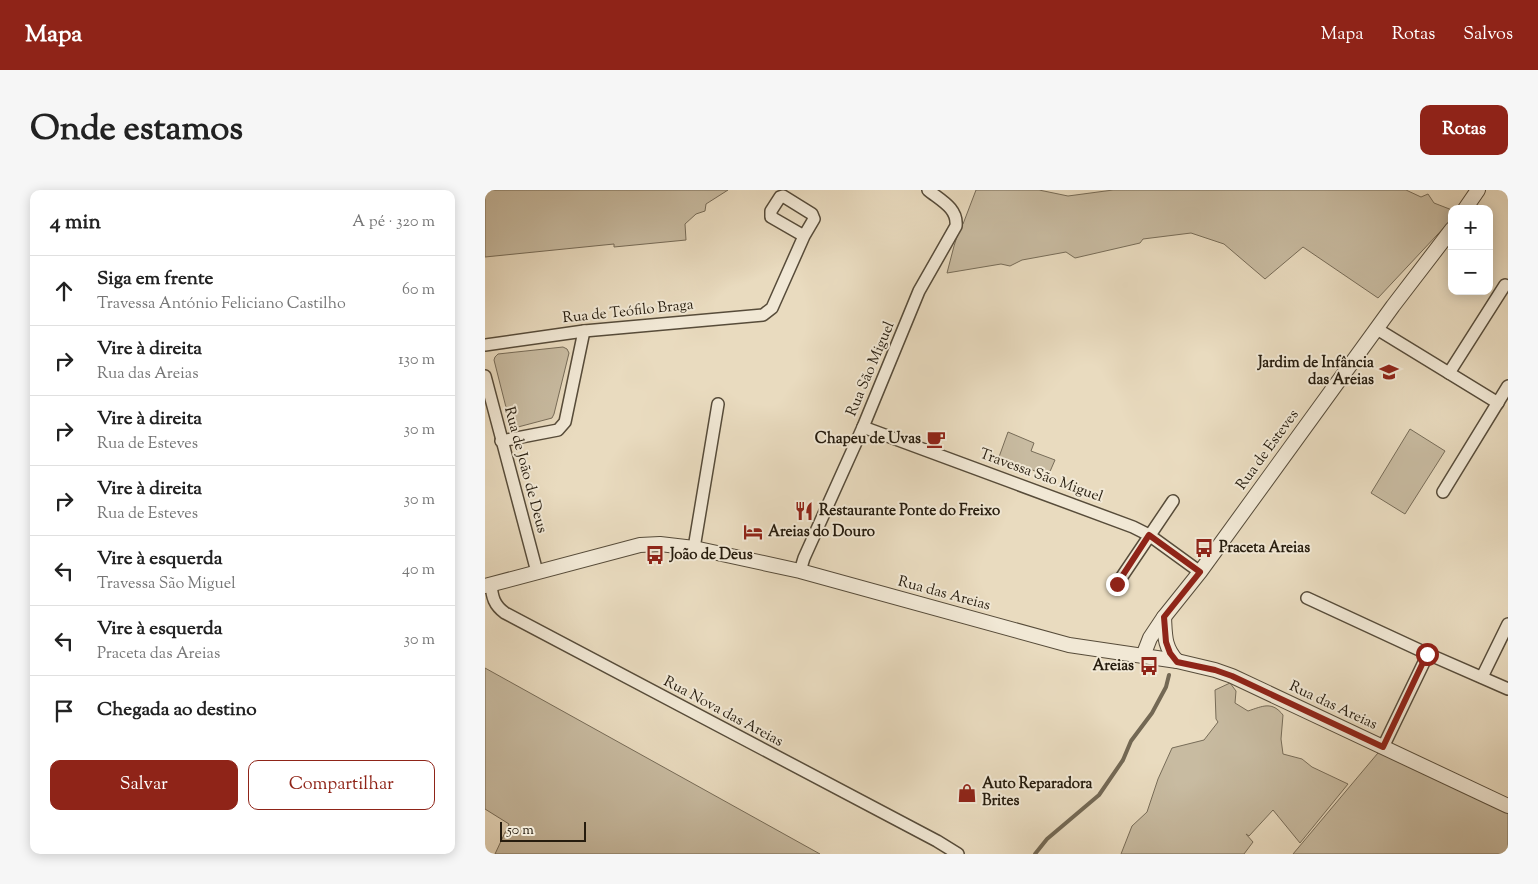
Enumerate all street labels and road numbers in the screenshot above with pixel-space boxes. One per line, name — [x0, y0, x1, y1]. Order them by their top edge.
street label: Rua de Teófilo Braga — [561, 295, 695, 329]
street label: Rua São Miguel — [842, 318, 900, 420]
street label: Rua de João de Deus — [498, 404, 552, 536]
street label: Rua de Esteves — [1232, 405, 1304, 494]
street label: Travessa São Miguel — [976, 444, 1106, 508]
street label: Rua das Areias — [895, 572, 993, 616]
street label: Rua Nova das Areias — [660, 672, 787, 752]
street label: Rua das Areias — [1285, 676, 1381, 736]

